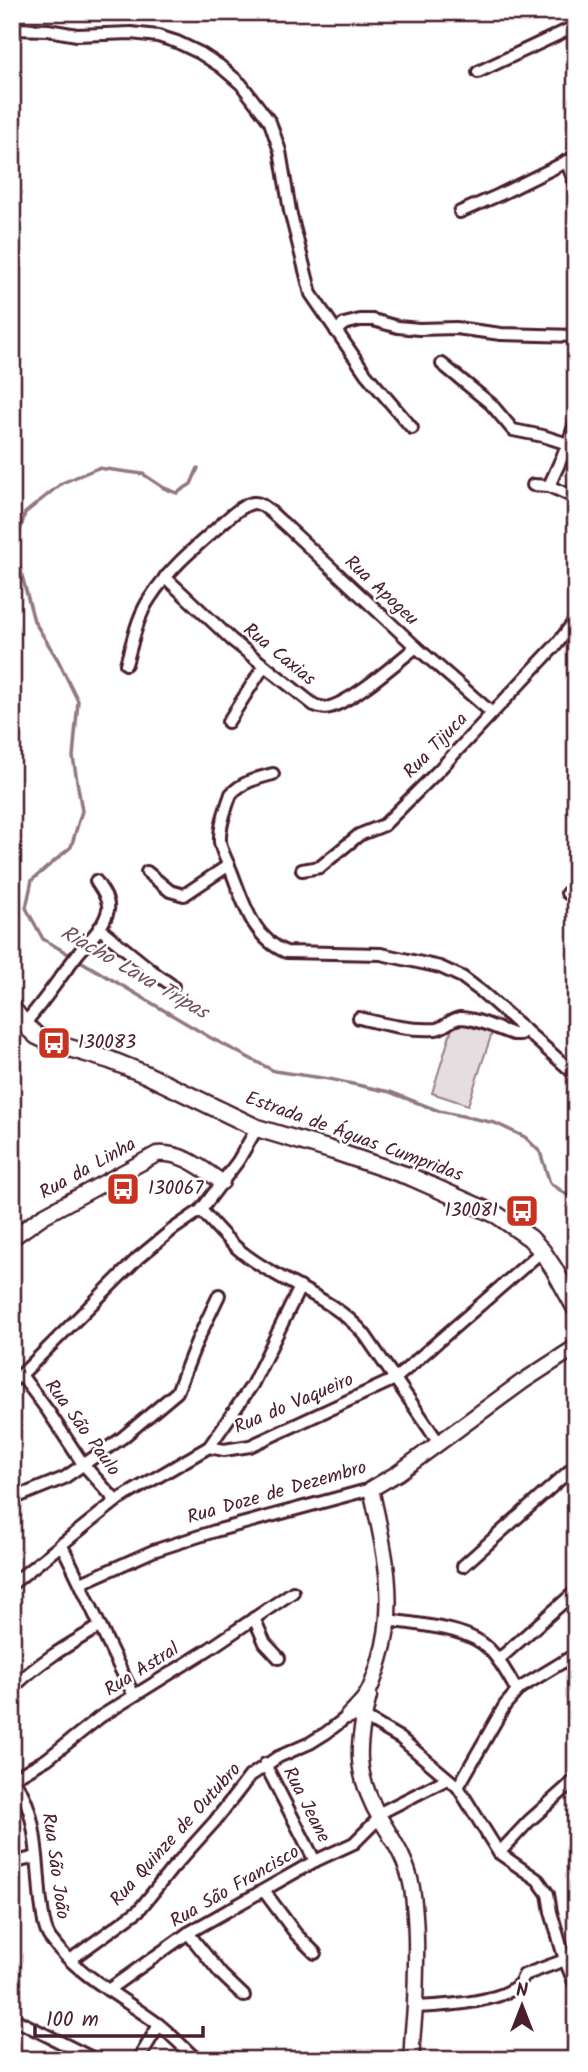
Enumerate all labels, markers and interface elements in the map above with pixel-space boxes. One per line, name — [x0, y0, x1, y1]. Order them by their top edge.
street label: Rua Apogeu — [337, 548, 425, 634]
street label: Rua Caxias — [236, 616, 322, 694]
street label: Rua Tijuca — [396, 706, 476, 786]
water label: Riacho Lava Tripas — [54, 917, 216, 1030]
bus stop icon: 130083 — [35, 1024, 73, 1062]
place label: 130083 — [78, 1028, 136, 1058]
street label: Estrada de Águas Cumpridas — [241, 1084, 467, 1190]
street label: Rua da Linha — [34, 1130, 142, 1208]
bus stop icon: 130067 — [104, 1170, 142, 1208]
place label: 130067 — [148, 1174, 204, 1204]
bus stop icon: 130081 — [503, 1192, 541, 1230]
place label: 130081 — [445, 1196, 498, 1226]
street label: Rua do Vaqueiro — [229, 1365, 359, 1443]
street label: Rua São Paulo — [36, 1373, 128, 1483]
street label: Rua Doze de Dezembro — [184, 1453, 370, 1533]
street label: Rua Astral — [99, 1635, 186, 1705]
street label: Rua Quinze de Outubro — [103, 1756, 249, 1914]
street label: Rua Jeane — [274, 1762, 338, 1849]
street label: Rua São João — [33, 1811, 77, 1921]
street label: Rua São Francisco — [165, 1838, 305, 1936]
north arrow — [486, 1970, 556, 2040]
text: N — [516, 1976, 528, 2006]
scale bar — [35, 1995, 203, 2039]
text: 100 m — [46, 2004, 99, 2037]

